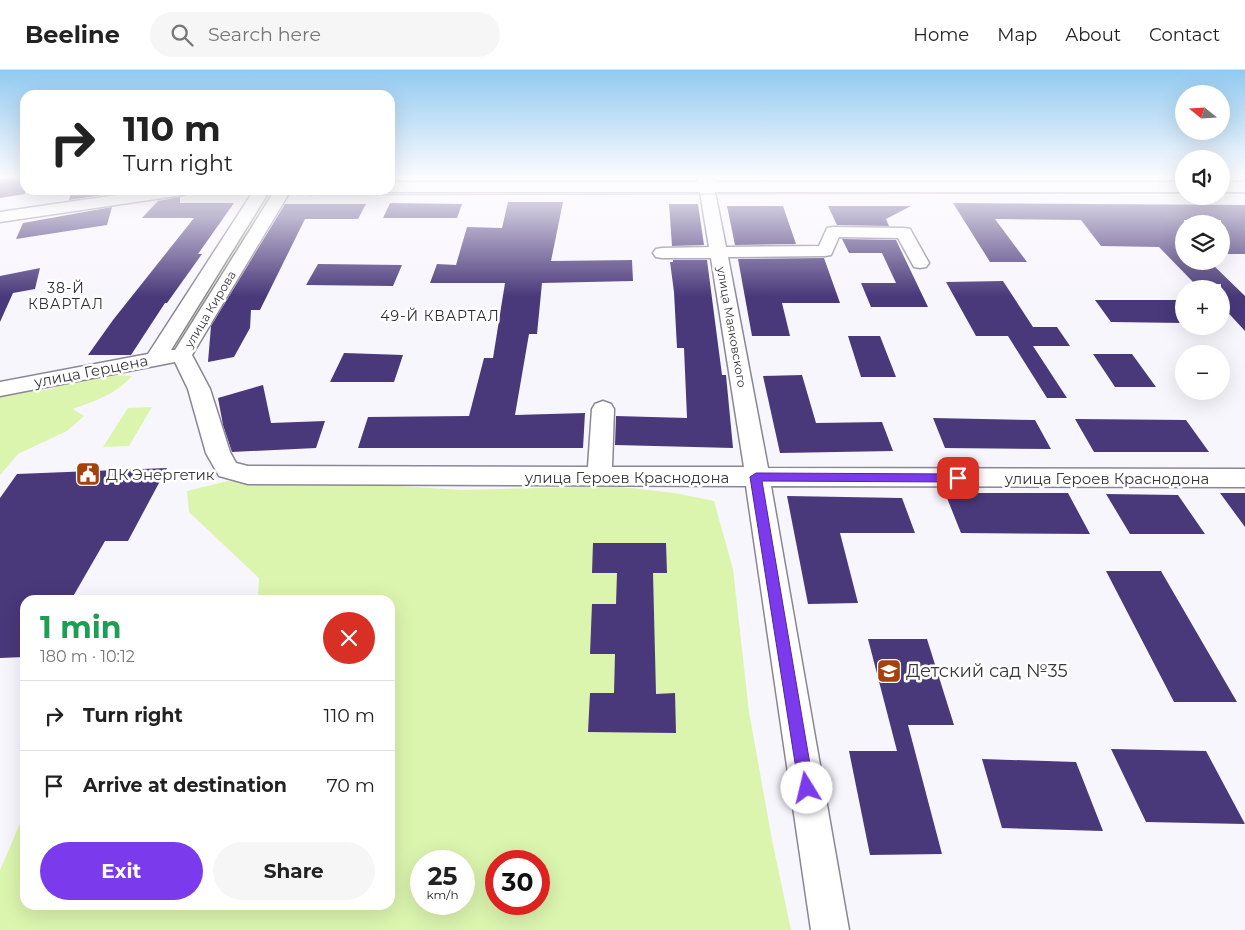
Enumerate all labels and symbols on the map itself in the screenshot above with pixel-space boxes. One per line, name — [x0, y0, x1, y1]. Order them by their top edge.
north arrow — [1175, 85, 1230, 140]
street label: улица Маяковского — [714, 264, 750, 389]
street label: улица Кирова — [181, 268, 239, 351]
district label: 38-Й КВАРТАЛ — [28, 279, 104, 313]
district label: 49-Й КВАРТАЛ — [380, 307, 500, 325]
street label: улица Герцена — [32, 351, 150, 392]
pin — [937, 457, 979, 499]
public building icon: ДК Энергетик — [75, 461, 101, 487]
place label: ДК Энергетик — [106, 465, 215, 484]
street label: улица Героев Краснодона — [524, 468, 729, 487]
street label: улица Героев Краснодона — [1004, 469, 1209, 488]
school or university icon: Детский сад №35 — [876, 658, 902, 684]
place label: Детский сад №35 — [906, 660, 1068, 682]
position arrow — [780, 761, 832, 813]
speed limit sign: 30 — [485, 850, 550, 915]

